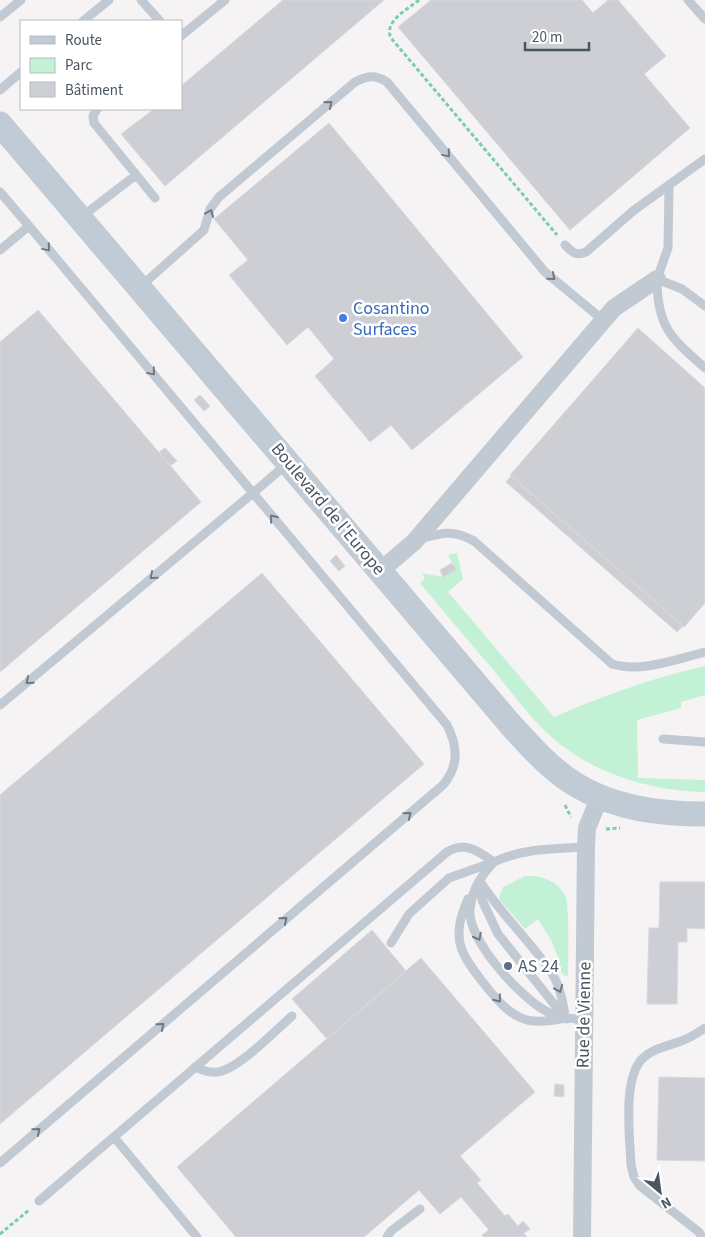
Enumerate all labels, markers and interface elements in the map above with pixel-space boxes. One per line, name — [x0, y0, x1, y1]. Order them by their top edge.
legend — [20, 20, 182, 110]
scale bar — [525, 20, 589, 52]
text: 20 m — [532, 27, 562, 48]
text: Route — [65, 30, 102, 51]
text: Parc — [65, 55, 92, 76]
text: Bâtiment — [65, 80, 123, 101]
one-way arrow — [323, 101, 332, 110]
one-way arrow — [441, 148, 450, 157]
one-way arrow — [203, 209, 214, 218]
one-way arrow — [42, 242, 50, 251]
one-way arrow — [546, 272, 555, 280]
place label: Cosantino Surfaces — [353, 296, 430, 342]
marker: Cosantino Surfaces — [337, 312, 349, 324]
one-way arrow — [147, 366, 156, 375]
street label: Boulevard de l'Europe — [265, 437, 391, 581]
one-way arrow — [271, 515, 279, 524]
one-way arrow — [150, 570, 159, 579]
one-way arrow — [26, 675, 35, 683]
one-way arrow — [402, 812, 411, 820]
one-way arrow — [279, 917, 288, 926]
one-way arrow — [472, 932, 482, 941]
place label: AS 24 — [518, 954, 559, 979]
marker: AS 24 — [502, 960, 514, 972]
street label: Rue de Vienne — [571, 962, 597, 1068]
one-way arrow — [553, 984, 563, 992]
one-way arrow — [492, 993, 501, 1002]
one-way arrow — [155, 1022, 164, 1031]
one-way arrow — [31, 1128, 40, 1137]
north arrow — [635, 1167, 685, 1217]
text: N — [657, 1191, 675, 1213]

